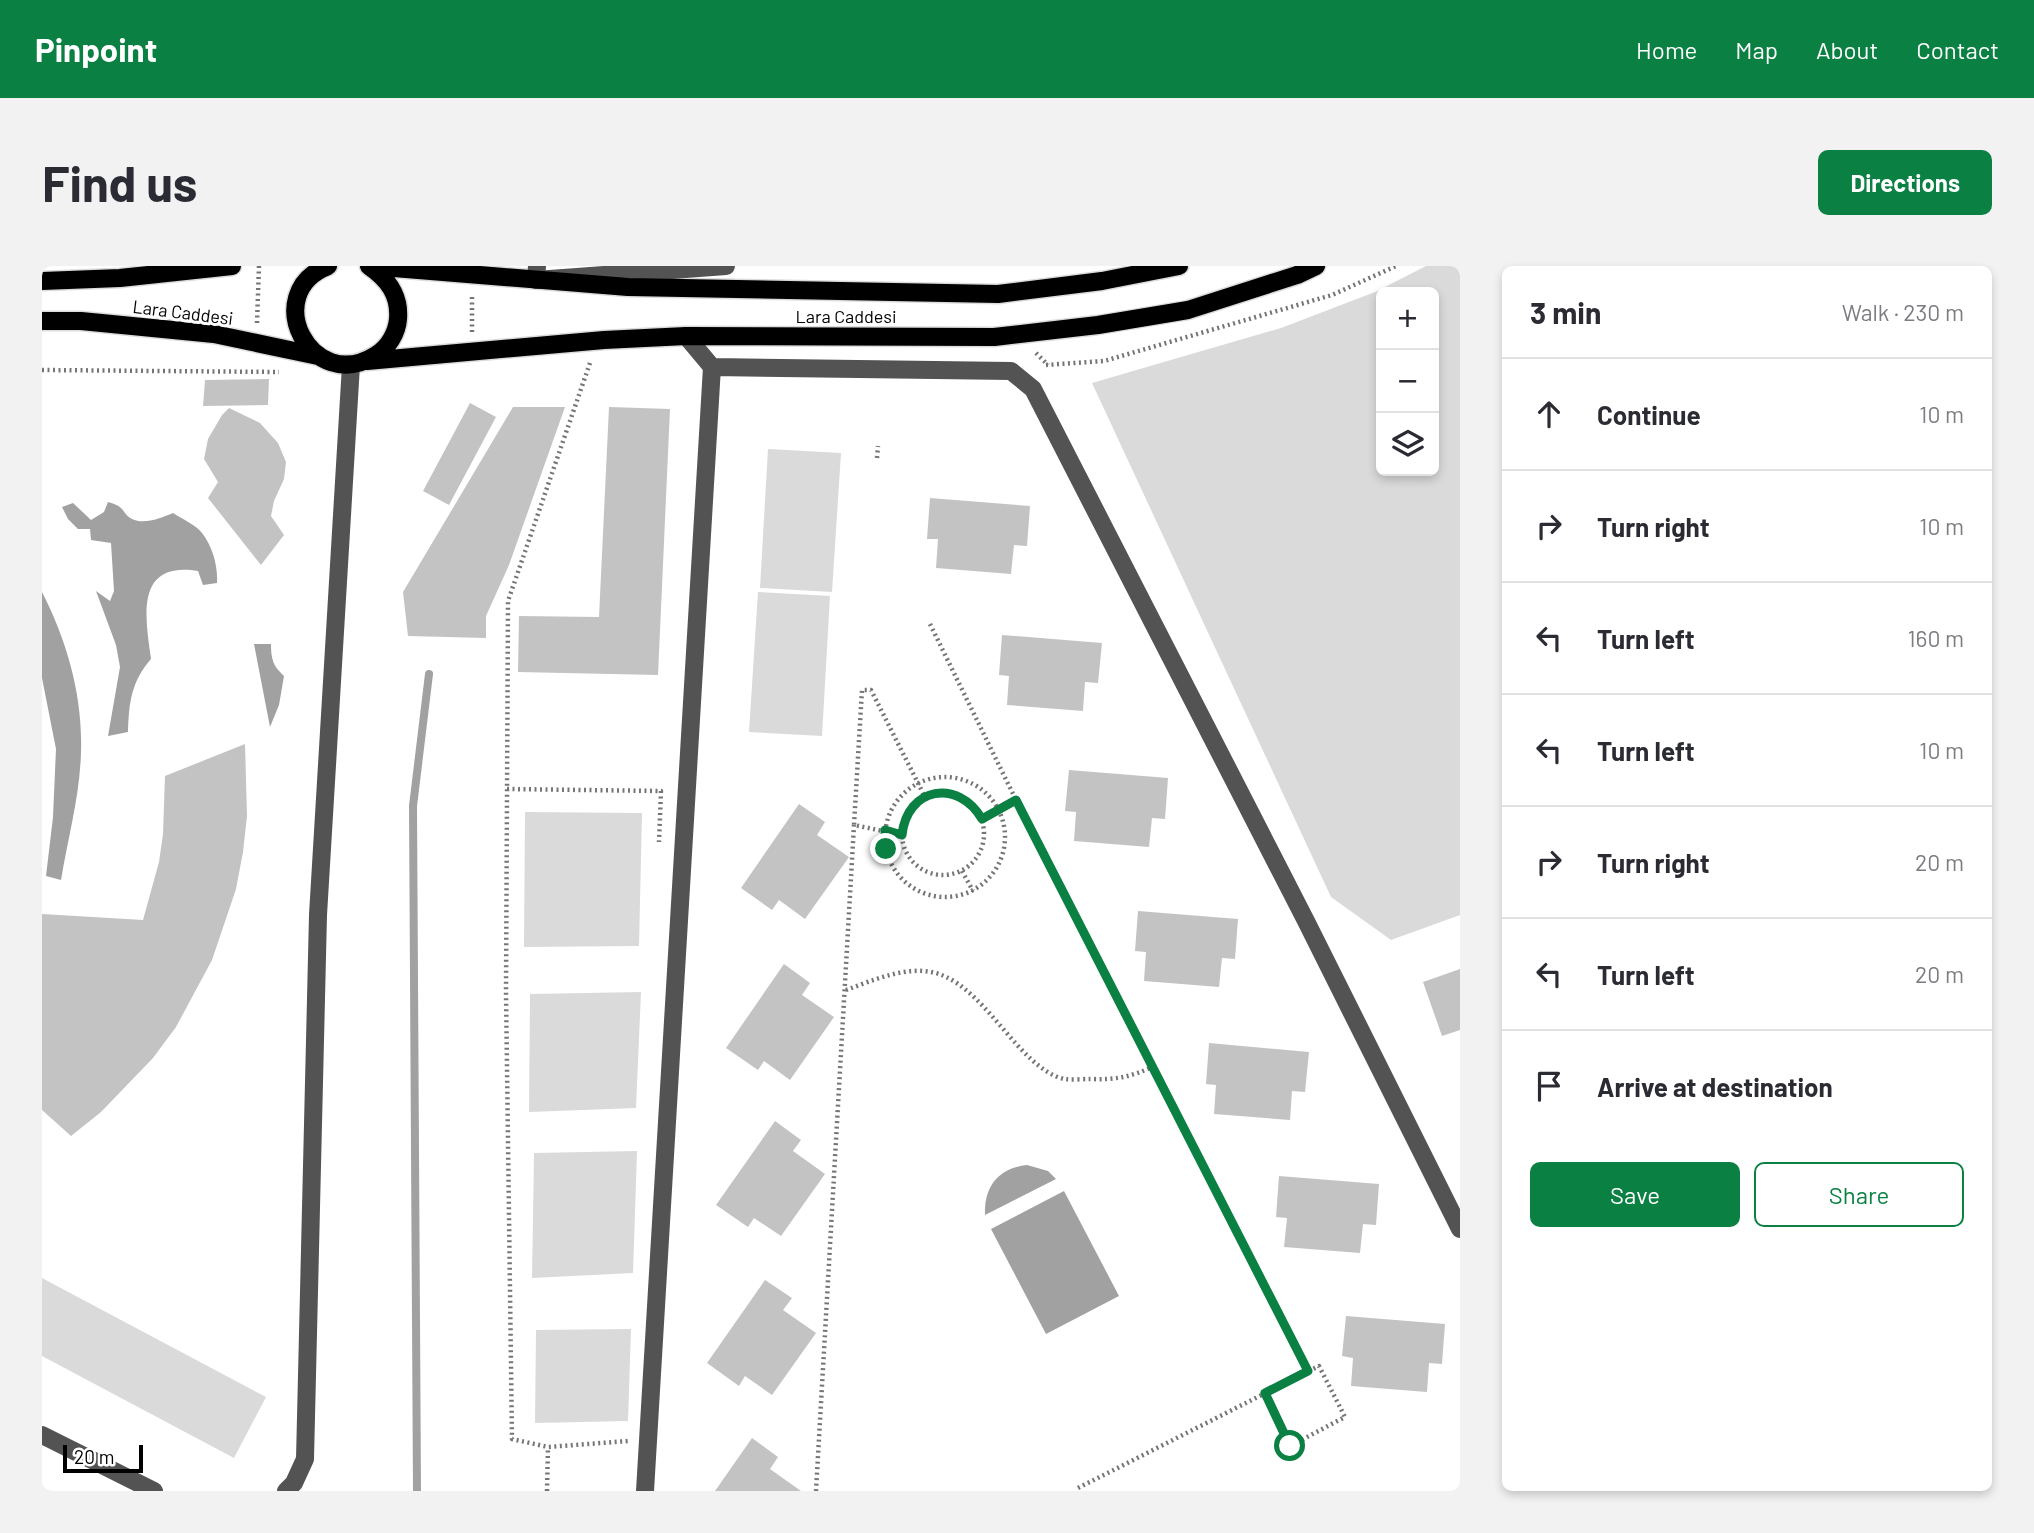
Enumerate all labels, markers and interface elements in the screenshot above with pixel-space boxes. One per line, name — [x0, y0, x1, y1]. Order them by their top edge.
text: Pinpoint — [35, 29, 157, 69]
text: Home — [1636, 35, 1697, 64]
text: Map — [1735, 35, 1778, 64]
text: About — [1816, 35, 1878, 64]
text: Contact — [1916, 35, 1999, 64]
button: Directions — [1818, 150, 1992, 215]
text: Find us — [42, 153, 197, 212]
map controls — [1376, 287, 1439, 476]
button: + — [1376, 287, 1439, 350]
text: 3 min — [1530, 294, 1601, 330]
street label: Lara Caddesi — [131, 295, 235, 329]
text: Walk · 230 m — [1842, 298, 1964, 326]
street label: Lara Caddesi — [795, 305, 897, 327]
button: − — [1376, 350, 1439, 413]
icon: ahead — [1530, 395, 1568, 433]
text: Continue — [1597, 399, 1701, 430]
text: 10 m — [1919, 400, 1964, 428]
button: layers — [1376, 413, 1439, 476]
icon: right — [1530, 507, 1568, 545]
text: Turn right — [1597, 511, 1710, 542]
text: 10 m — [1919, 512, 1964, 540]
icon: left — [1530, 619, 1568, 657]
text: Turn left — [1597, 623, 1695, 654]
text: 160 m — [1907, 624, 1964, 652]
icon: left — [1530, 731, 1568, 769]
text: Turn left — [1597, 735, 1695, 766]
text: 10 m — [1919, 736, 1964, 764]
route end — [870, 833, 901, 864]
icon: right — [1530, 843, 1568, 881]
text: Turn right — [1597, 847, 1710, 878]
text: 20 m — [1915, 848, 1964, 876]
icon: left — [1530, 955, 1568, 993]
text: Turn left — [1597, 959, 1695, 990]
text: 20 m — [1915, 960, 1964, 988]
icon: arrive — [1530, 1067, 1568, 1105]
text: Arrive at destination — [1597, 1071, 1833, 1102]
button: Save — [1530, 1162, 1740, 1227]
button: Share — [1754, 1162, 1964, 1227]
route start — [1274, 1430, 1305, 1461]
scale bar — [63, 1442, 144, 1474]
text: 20 m — [74, 1445, 114, 1468]

